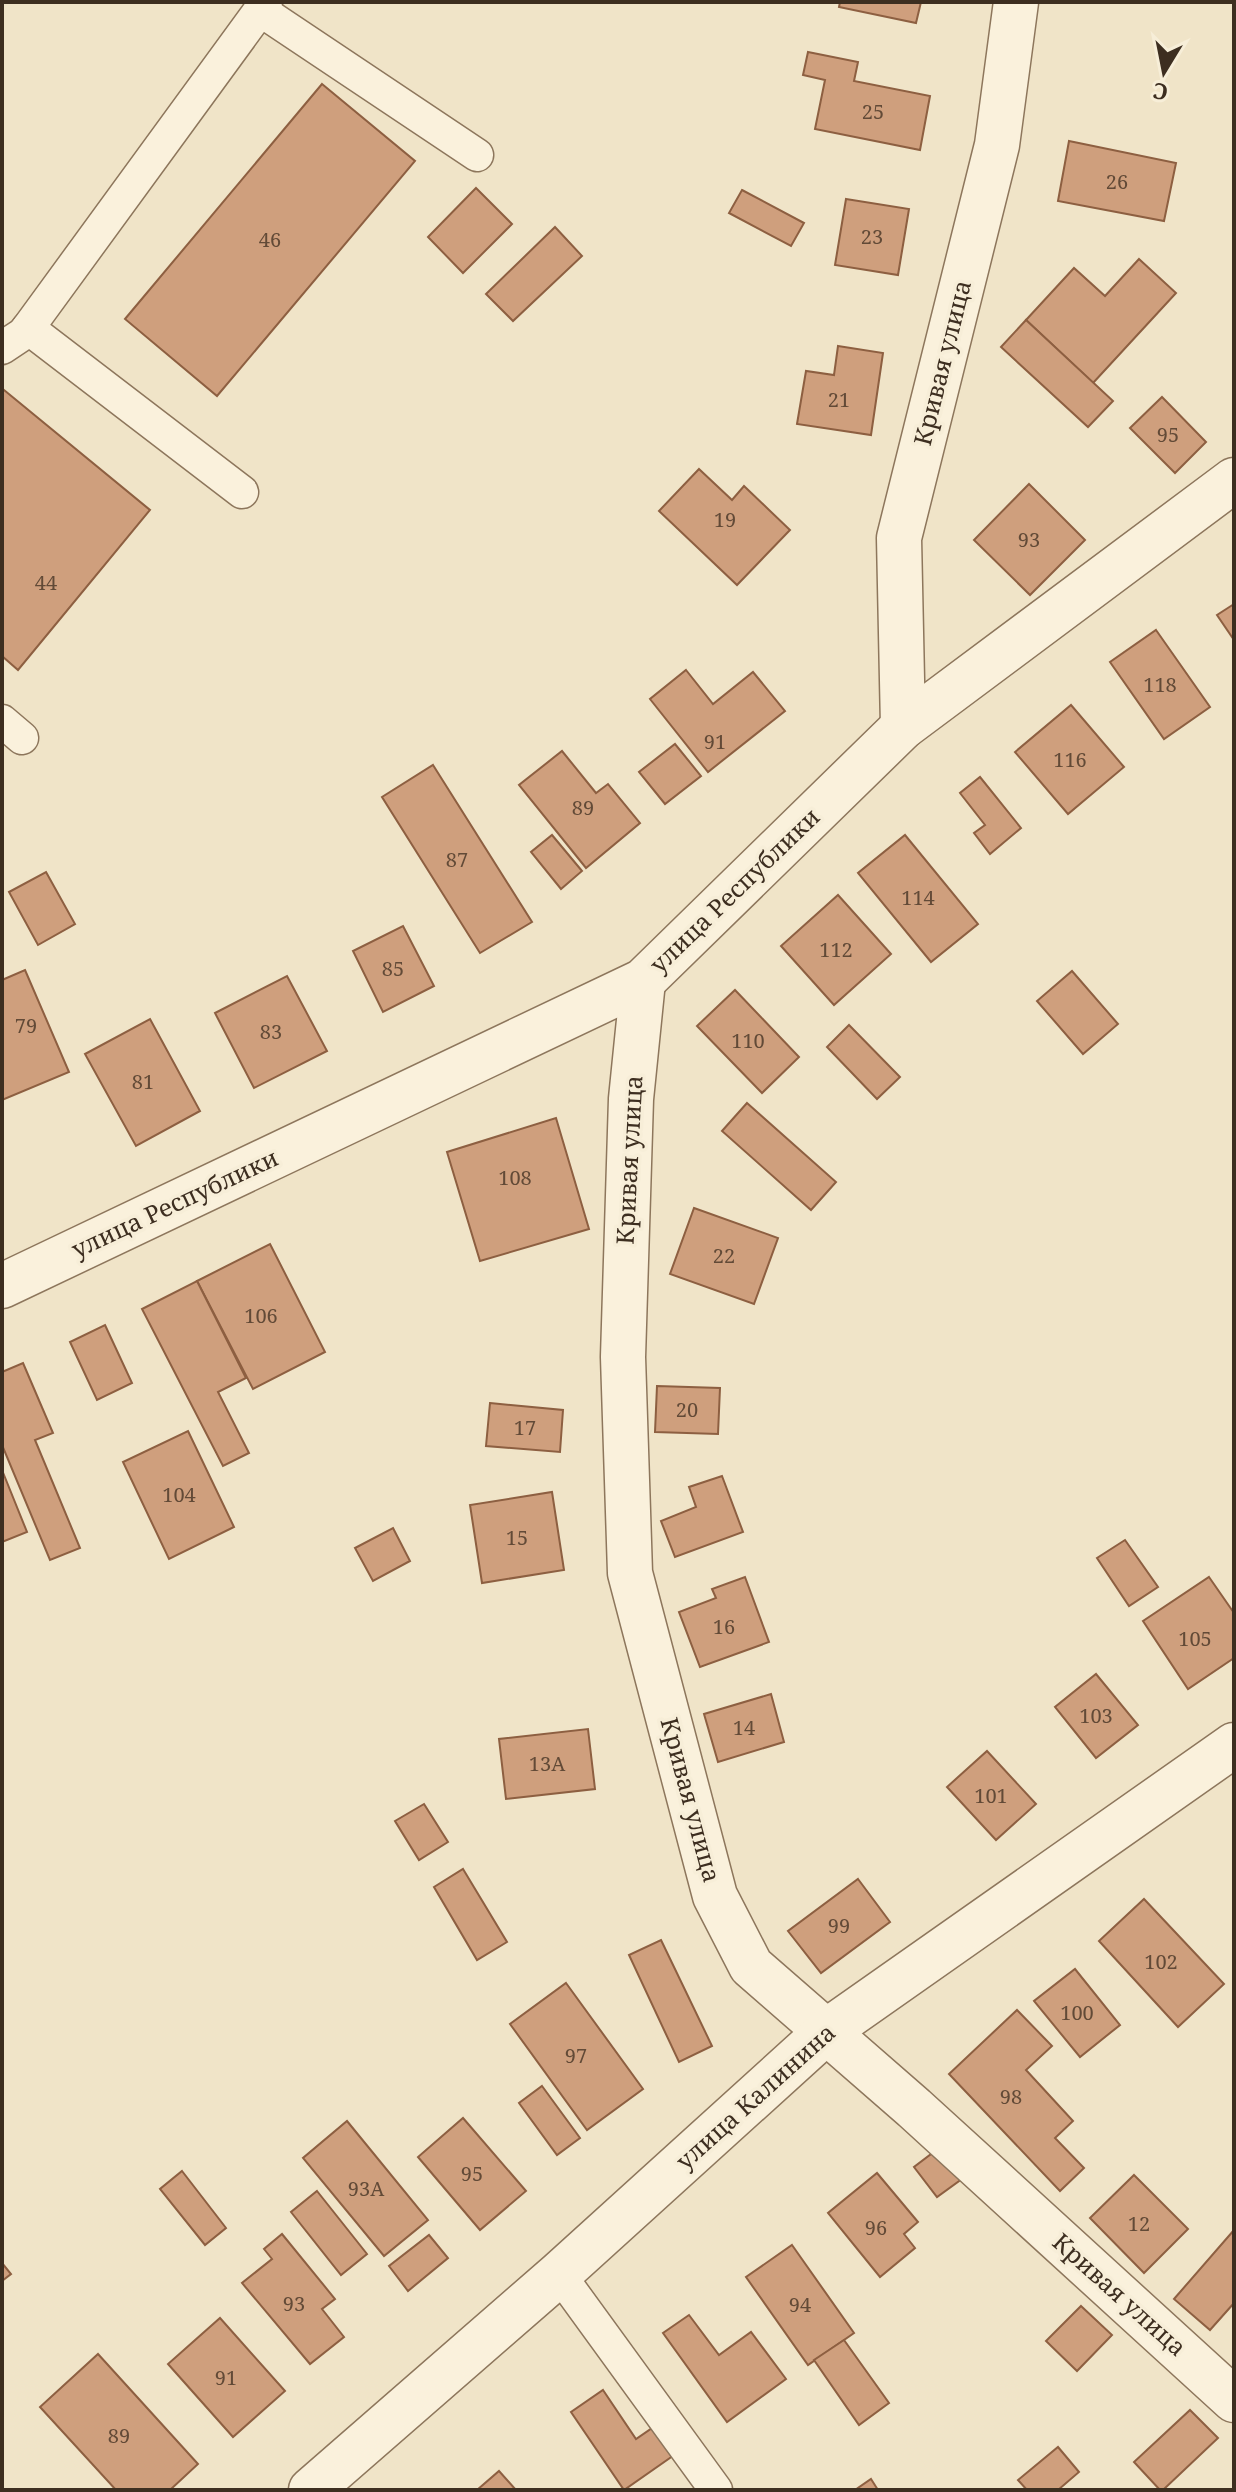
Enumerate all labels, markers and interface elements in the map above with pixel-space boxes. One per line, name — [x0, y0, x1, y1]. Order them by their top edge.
north arrow — [1124, 32, 1204, 112]
text: С — [1151, 77, 1170, 109]
house number: 25 — [862, 98, 884, 125]
house number: 26 — [1106, 168, 1128, 195]
house number: 23 — [861, 223, 883, 250]
house number: 46 — [259, 226, 281, 253]
street label: Кривая улица — [905, 276, 978, 449]
house number: 21 — [828, 386, 850, 413]
house number: 95 — [1157, 421, 1179, 448]
house number: 19 — [714, 506, 736, 533]
house number: 93 — [1018, 526, 1040, 553]
house number: 44 — [35, 569, 57, 596]
house number: 118 — [1143, 671, 1177, 698]
house number: 91 — [704, 728, 726, 755]
house number: 116 — [1053, 746, 1087, 773]
house number: 89 — [572, 794, 594, 821]
street label: улица Республики — [642, 800, 826, 980]
house number: 87 — [446, 846, 468, 873]
house number: 114 — [901, 884, 935, 911]
house number: 112 — [819, 936, 853, 963]
house number: 85 — [382, 955, 404, 982]
house number: 79 — [15, 1012, 37, 1039]
house number: 83 — [260, 1018, 282, 1045]
house number: 110 — [731, 1027, 765, 1054]
house number: 81 — [132, 1068, 154, 1095]
street label: Кривая улица — [608, 1075, 649, 1245]
street label: улица Республики — [66, 1140, 283, 1265]
house number: 108 — [498, 1164, 532, 1191]
house number: 22 — [713, 1242, 735, 1269]
house number: 106 — [244, 1302, 278, 1329]
house number: 20 — [676, 1396, 698, 1423]
house number: 17 — [514, 1414, 536, 1441]
house number: 104 — [162, 1481, 196, 1508]
house number: 15 — [506, 1524, 528, 1551]
house number: 16 — [713, 1613, 735, 1640]
house number: 105 — [1178, 1625, 1212, 1652]
house number: 103 — [1079, 1702, 1113, 1729]
street label: Кривая улица — [654, 1714, 729, 1886]
house number: 14 — [733, 1714, 755, 1741]
house number: 13А — [529, 1750, 566, 1777]
house number: 101 — [974, 1782, 1008, 1809]
house number: 99 — [828, 1912, 850, 1939]
house number: 102 — [1144, 1948, 1178, 1975]
house number: 100 — [1060, 1999, 1094, 2026]
street label: улица Калинина — [668, 2015, 842, 2176]
house number: 97 — [565, 2042, 587, 2069]
house number: 98 — [1000, 2083, 1022, 2110]
house number: 95 — [461, 2160, 483, 2187]
house number: 93А — [348, 2175, 385, 2202]
house number: 12 — [1128, 2210, 1150, 2237]
house number: 96 — [865, 2214, 887, 2241]
street label: Кривая улица — [1046, 2225, 1194, 2363]
house number: 93 — [283, 2290, 305, 2317]
house number: 94 — [789, 2291, 811, 2318]
house number: 91 — [215, 2364, 237, 2391]
house number: 89 — [108, 2422, 130, 2449]

